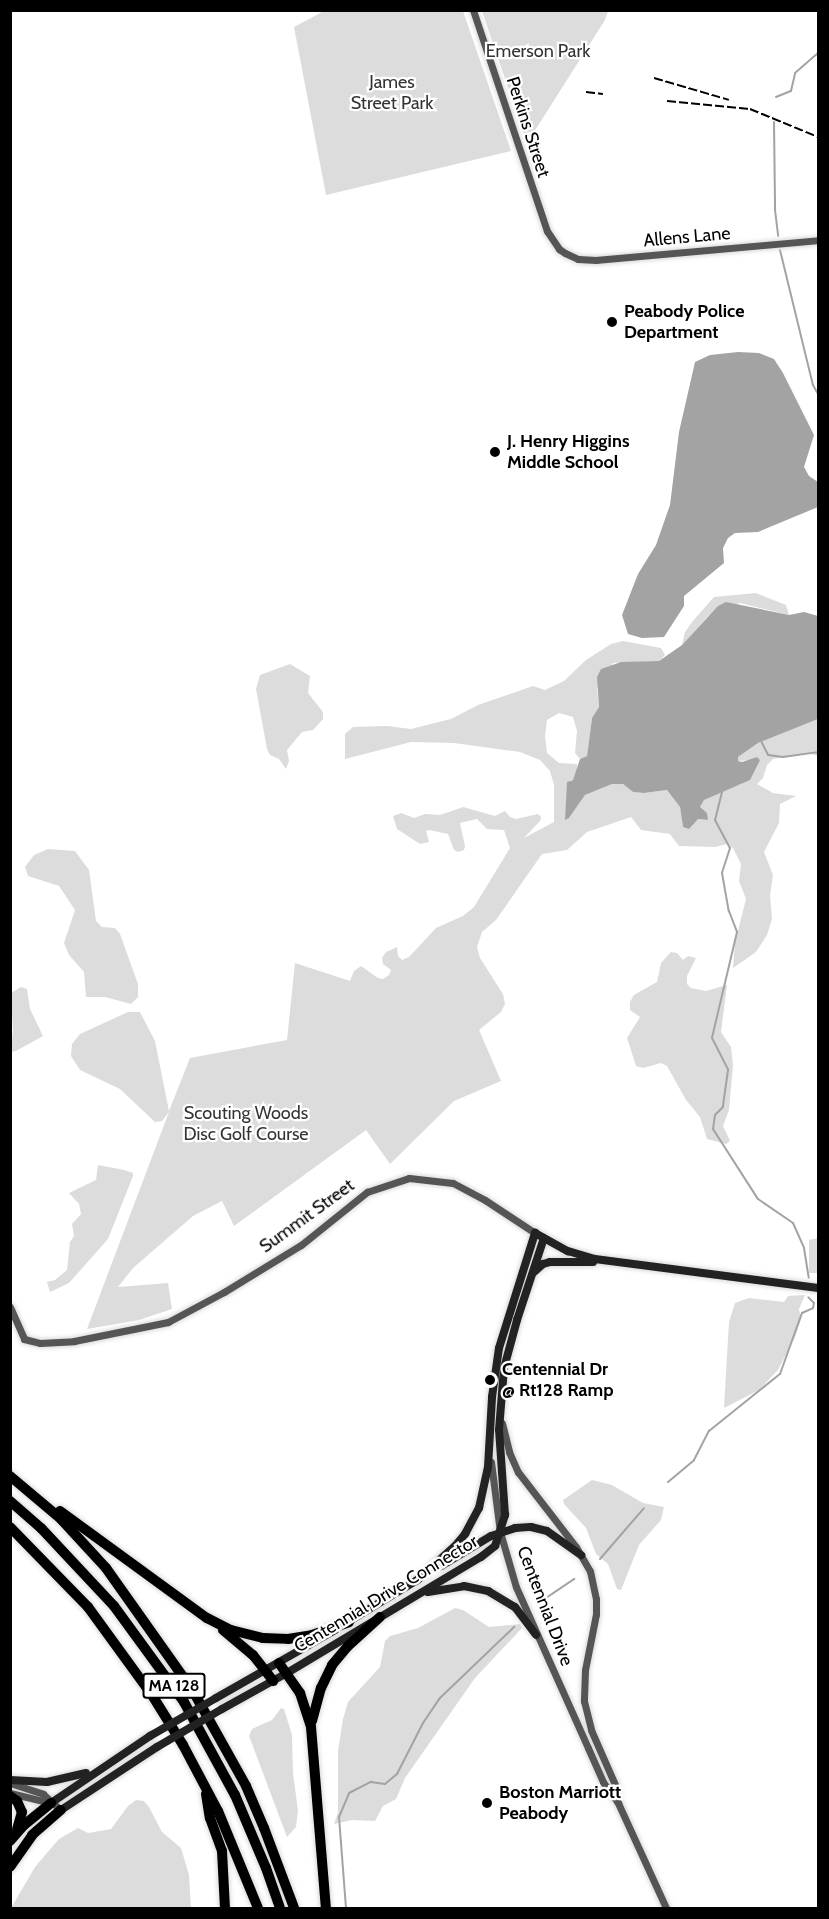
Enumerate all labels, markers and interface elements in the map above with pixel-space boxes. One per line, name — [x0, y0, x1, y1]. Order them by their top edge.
park label: Emerson Park — [486, 40, 590, 62]
park label: James Street Park — [351, 72, 433, 115]
street label: Perkins Street — [502, 74, 554, 180]
street label: Allens Lane — [643, 222, 731, 252]
place label: Peabody Police Department — [624, 301, 744, 344]
marker: Peabody Police Department — [605, 315, 619, 329]
place label: J. Henry Higgins Middle School — [507, 431, 629, 474]
marker: J. Henry Higgins Middle School — [488, 445, 502, 459]
park label: Scouting Woods Disc Golf Course — [183, 1103, 309, 1146]
street label: Summit Street — [256, 1174, 358, 1258]
place label: Centennial Dr @ Rt128 Ramp — [502, 1359, 613, 1402]
marker: Centennial Dr @ Rt128 Ramp — [483, 1373, 497, 1387]
street label: Centennial Drive Connector — [290, 1531, 482, 1657]
street label: Centennial Drive — [512, 1543, 578, 1669]
road number: MA 128 — [142, 1673, 206, 1699]
place label: Boston Marriott Peabody — [499, 1782, 621, 1824]
marker: Boston Marriott Peabody — [480, 1796, 494, 1810]

